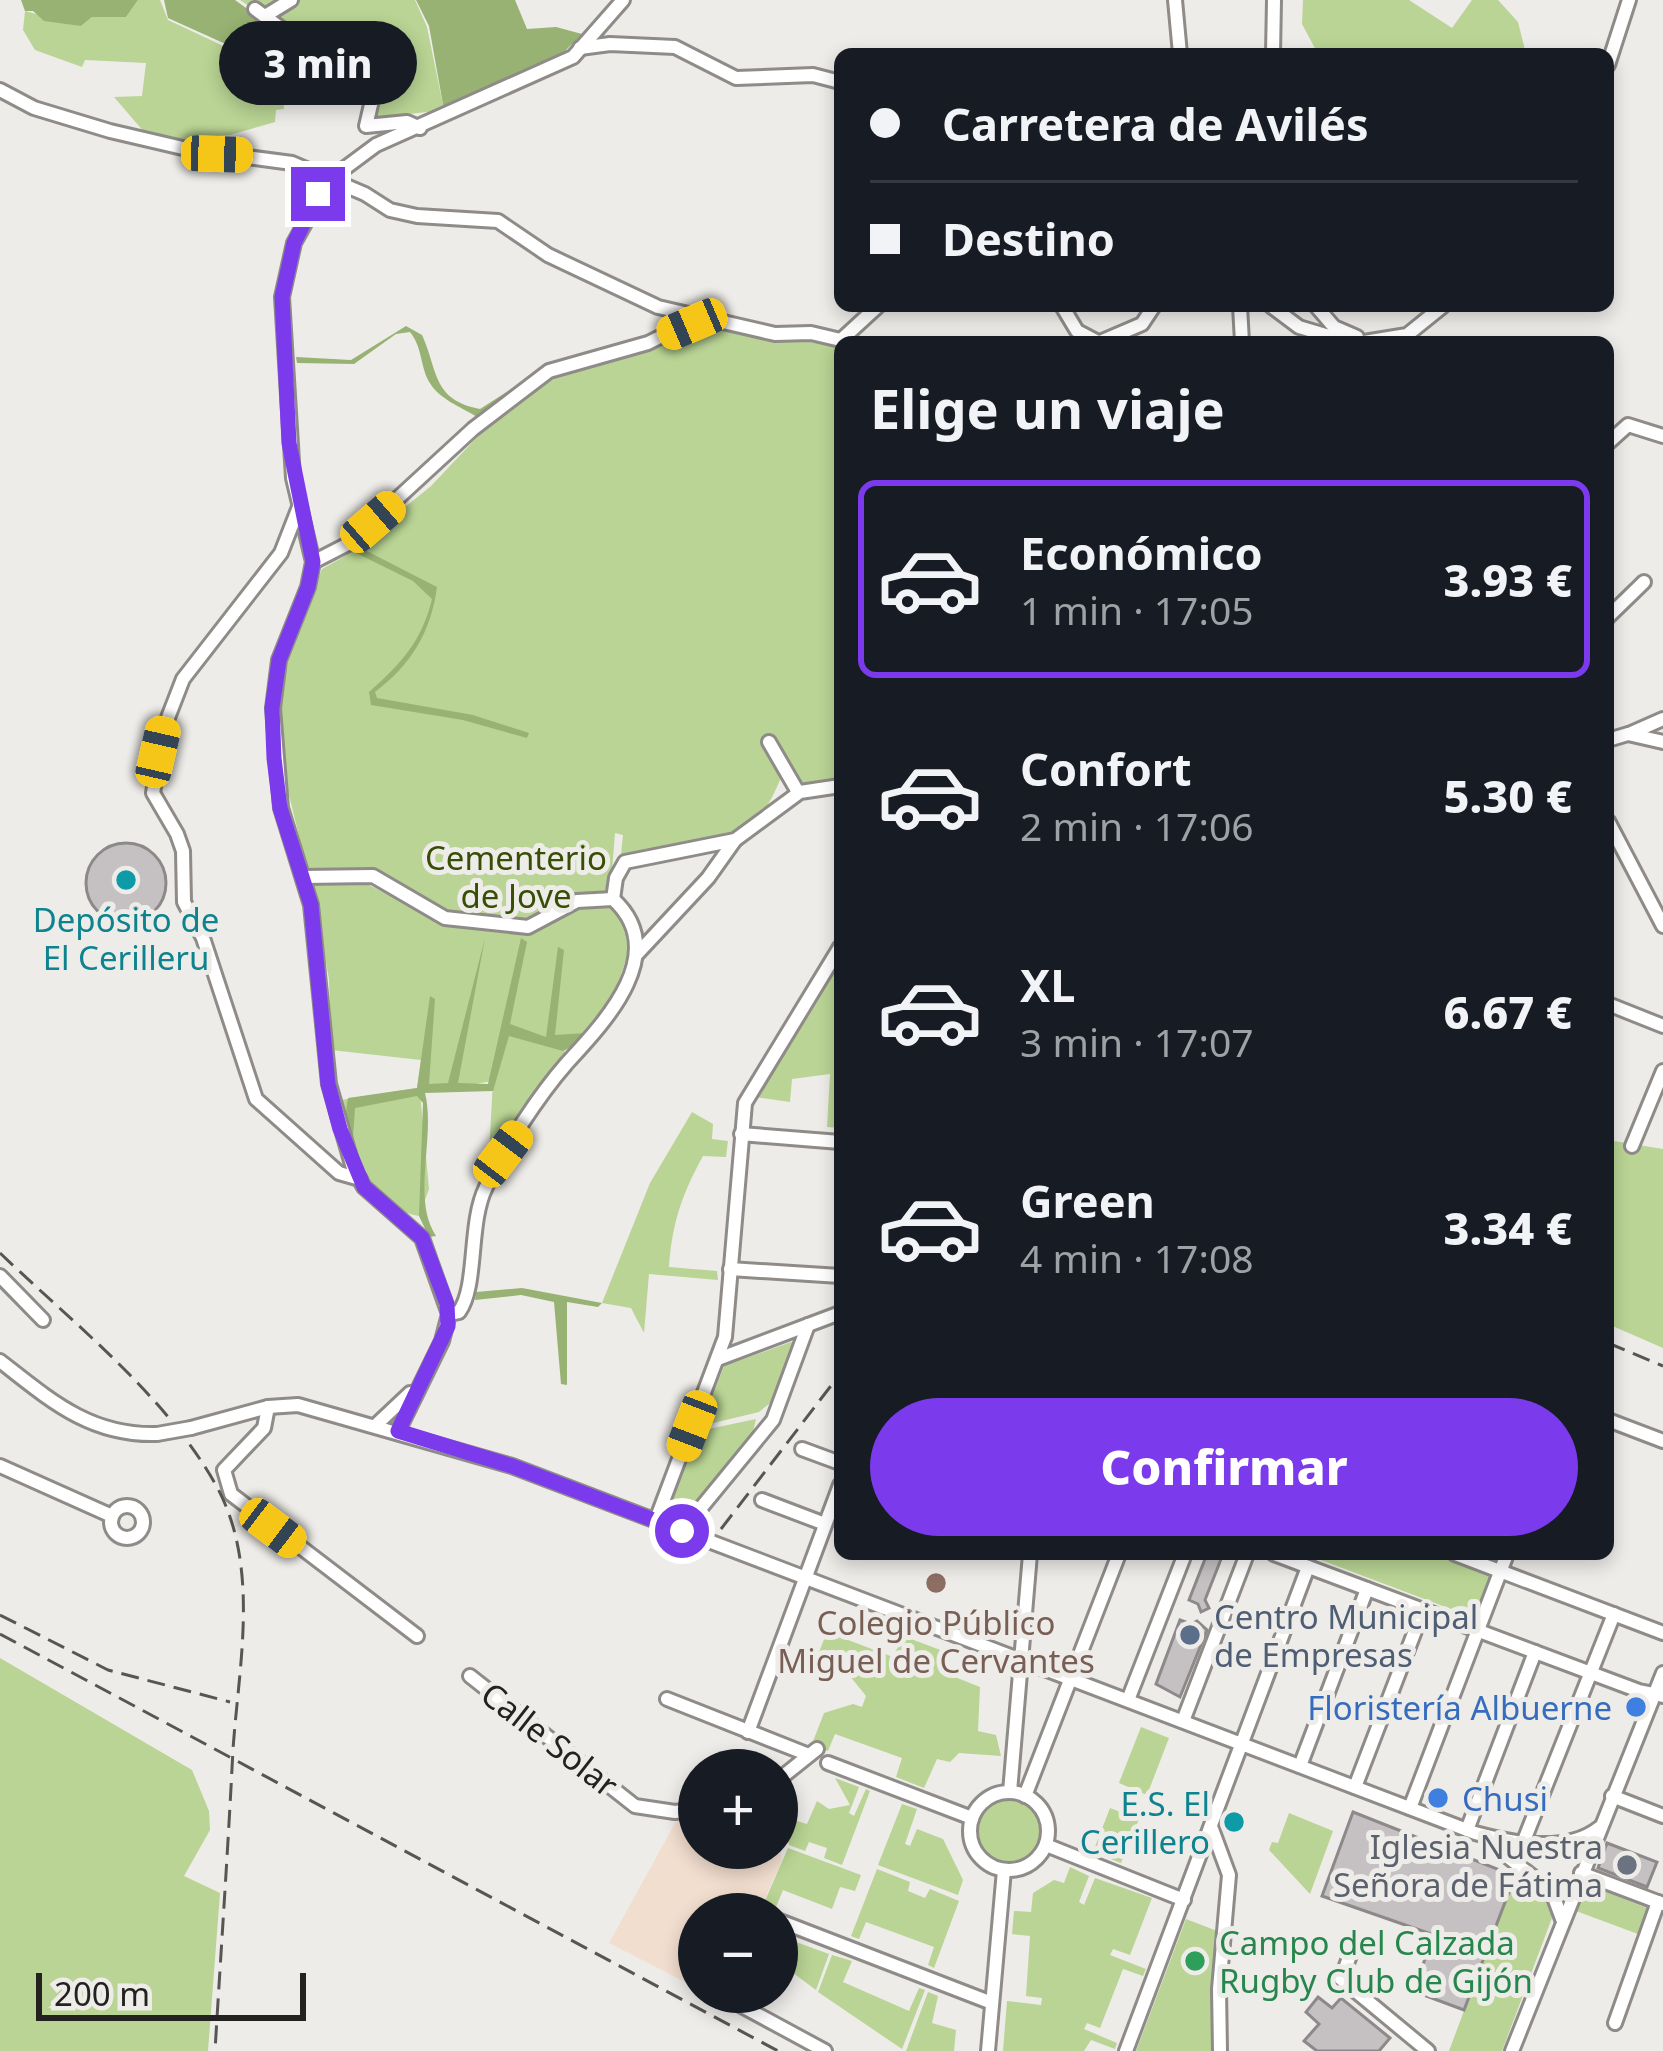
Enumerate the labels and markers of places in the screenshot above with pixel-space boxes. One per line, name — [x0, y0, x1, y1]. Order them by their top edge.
marker: Depósito de El Cerilleru — [113, 867, 139, 893]
place label: Depósito de El Cerilleru — [33, 897, 219, 980]
marker: Colegio Público Miguel de Cervantes — [923, 1570, 949, 1596]
place label: Centro Municipal de Empresas — [1214, 1594, 1478, 1677]
place label: Colegio Público Miguel de Cervantes — [777, 1600, 1095, 1683]
marker: Centro Municipal de Empresas — [1177, 1622, 1203, 1648]
place label: Floristería Albuerne — [1307, 1685, 1612, 1730]
marker: Floristería Albuerne — [1623, 1694, 1649, 1720]
place label: Chusi — [1462, 1776, 1548, 1821]
place label: E.S. El Cerillero — [1080, 1781, 1210, 1864]
marker: Chusi — [1425, 1785, 1451, 1811]
marker: E.S. El Cerillero — [1221, 1809, 1247, 1835]
place label: Iglesia Nuestra Señora de Fátima — [1333, 1824, 1603, 1907]
marker: Iglesia Nuestra Señora de Fátima — [1614, 1852, 1640, 1878]
place label: Campo del Calzada Rugby Club de Gijón — [1219, 1920, 1533, 2003]
marker: Campo del Calzada Rugby Club de Gijón — [1182, 1948, 1208, 1974]

